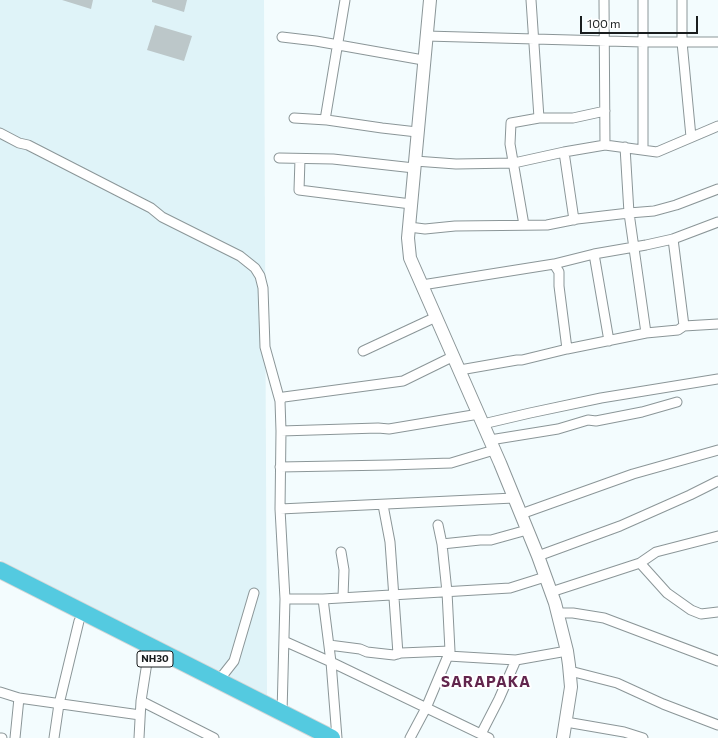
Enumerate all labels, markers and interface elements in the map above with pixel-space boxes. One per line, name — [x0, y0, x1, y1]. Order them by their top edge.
scale bar — [582, 8, 700, 34]
text: 100 m — [587, 16, 621, 30]
road number: NH30 — [137, 651, 173, 667]
district label: SARAPAKA — [441, 673, 531, 691]

